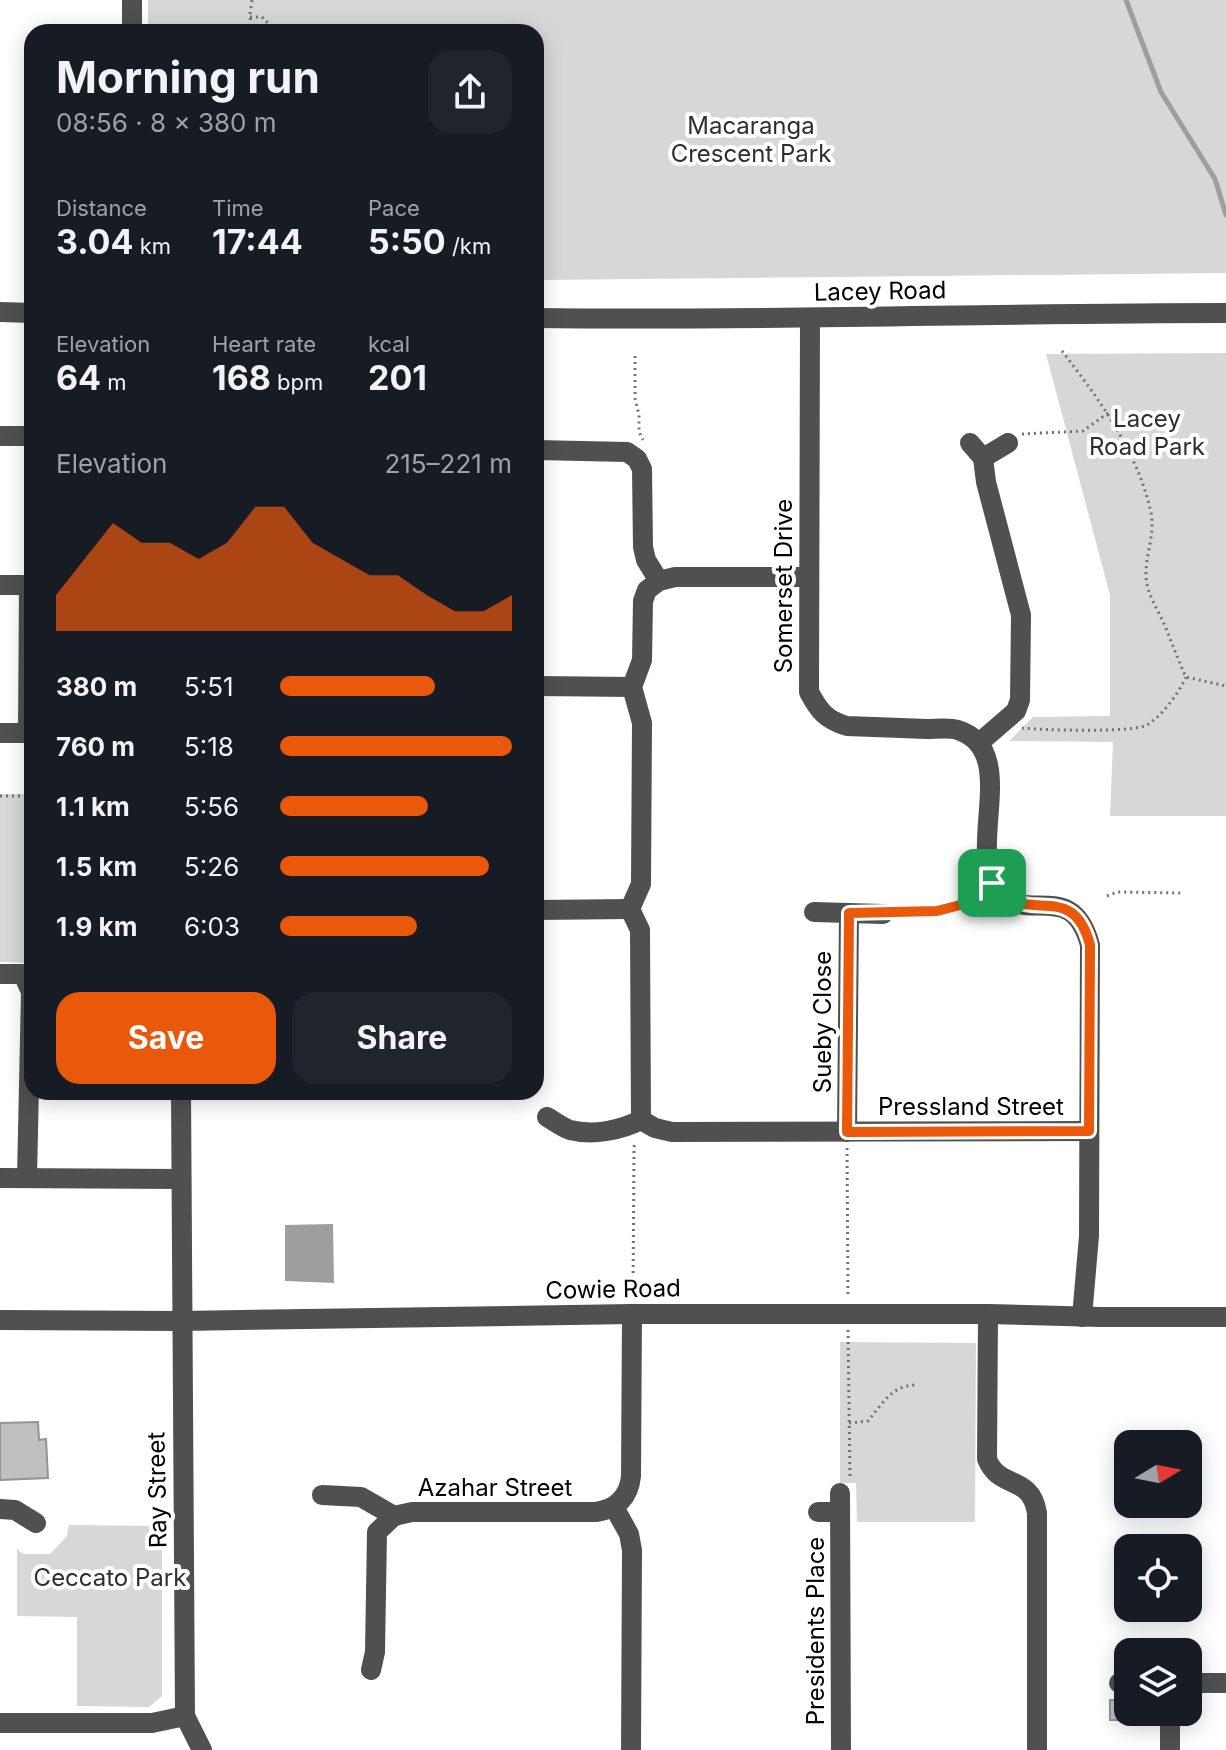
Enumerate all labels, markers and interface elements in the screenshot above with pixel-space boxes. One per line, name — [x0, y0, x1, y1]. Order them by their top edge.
text: Morning run — [56, 50, 320, 104]
button: share — [428, 50, 512, 134]
text: 08:56 · 8 × 380 m — [56, 107, 277, 138]
park label: Macaranga Crescent Park — [671, 111, 831, 168]
text: Distance — [56, 195, 147, 221]
text: Time — [212, 195, 264, 221]
text: Pace — [368, 195, 420, 221]
text: 3.04 — [56, 221, 134, 262]
text: 17:44 — [212, 221, 303, 262]
text: 5:50 — [368, 221, 446, 262]
text: km — [134, 233, 171, 259]
text: /km — [446, 233, 491, 259]
street label: Lacey Road — [814, 275, 946, 307]
text: Elevation — [56, 331, 150, 357]
text: Heart rate — [212, 331, 316, 357]
text: kcal — [368, 331, 410, 357]
text: 64 — [56, 357, 101, 398]
text: 168 — [212, 357, 271, 398]
text: 201 — [368, 357, 427, 398]
text: m — [101, 369, 127, 395]
text: bpm — [271, 369, 323, 395]
park label: Lacey Road Park — [1089, 404, 1205, 461]
text: Elevation — [56, 448, 167, 479]
text: 215–221 m — [384, 448, 512, 479]
street label: Somerset Drive — [769, 499, 798, 673]
text: 380 m — [56, 671, 137, 702]
text: 5:51 — [184, 671, 234, 702]
text: 760 m — [56, 731, 135, 762]
text: 5:18 — [184, 731, 234, 762]
text: 1.1 km — [56, 791, 130, 822]
text: 5:56 — [184, 791, 239, 822]
pin — [958, 849, 1026, 917]
text: 1.5 km — [56, 851, 137, 882]
text: 5:26 — [184, 851, 239, 882]
icon: arrive — [970, 861, 1014, 905]
text: 1.9 km — [56, 911, 137, 942]
text: 6:03 — [184, 911, 240, 942]
street label: Sueby Close — [808, 951, 837, 1093]
button: Save — [56, 992, 276, 1084]
button: Share — [292, 992, 512, 1084]
street label: Pressland Street — [878, 1092, 1064, 1121]
street label: Cowie Road — [545, 1273, 681, 1305]
north arrow — [1114, 1430, 1202, 1518]
map controls — [1114, 1430, 1202, 1726]
street label: Ray Street — [141, 1431, 173, 1548]
street label: Azahar Street — [418, 1473, 572, 1502]
button: locate — [1114, 1534, 1202, 1622]
street label: Presidents Place — [801, 1537, 830, 1725]
park label: Ceccato Park — [34, 1563, 186, 1592]
button: layers — [1114, 1638, 1202, 1726]

